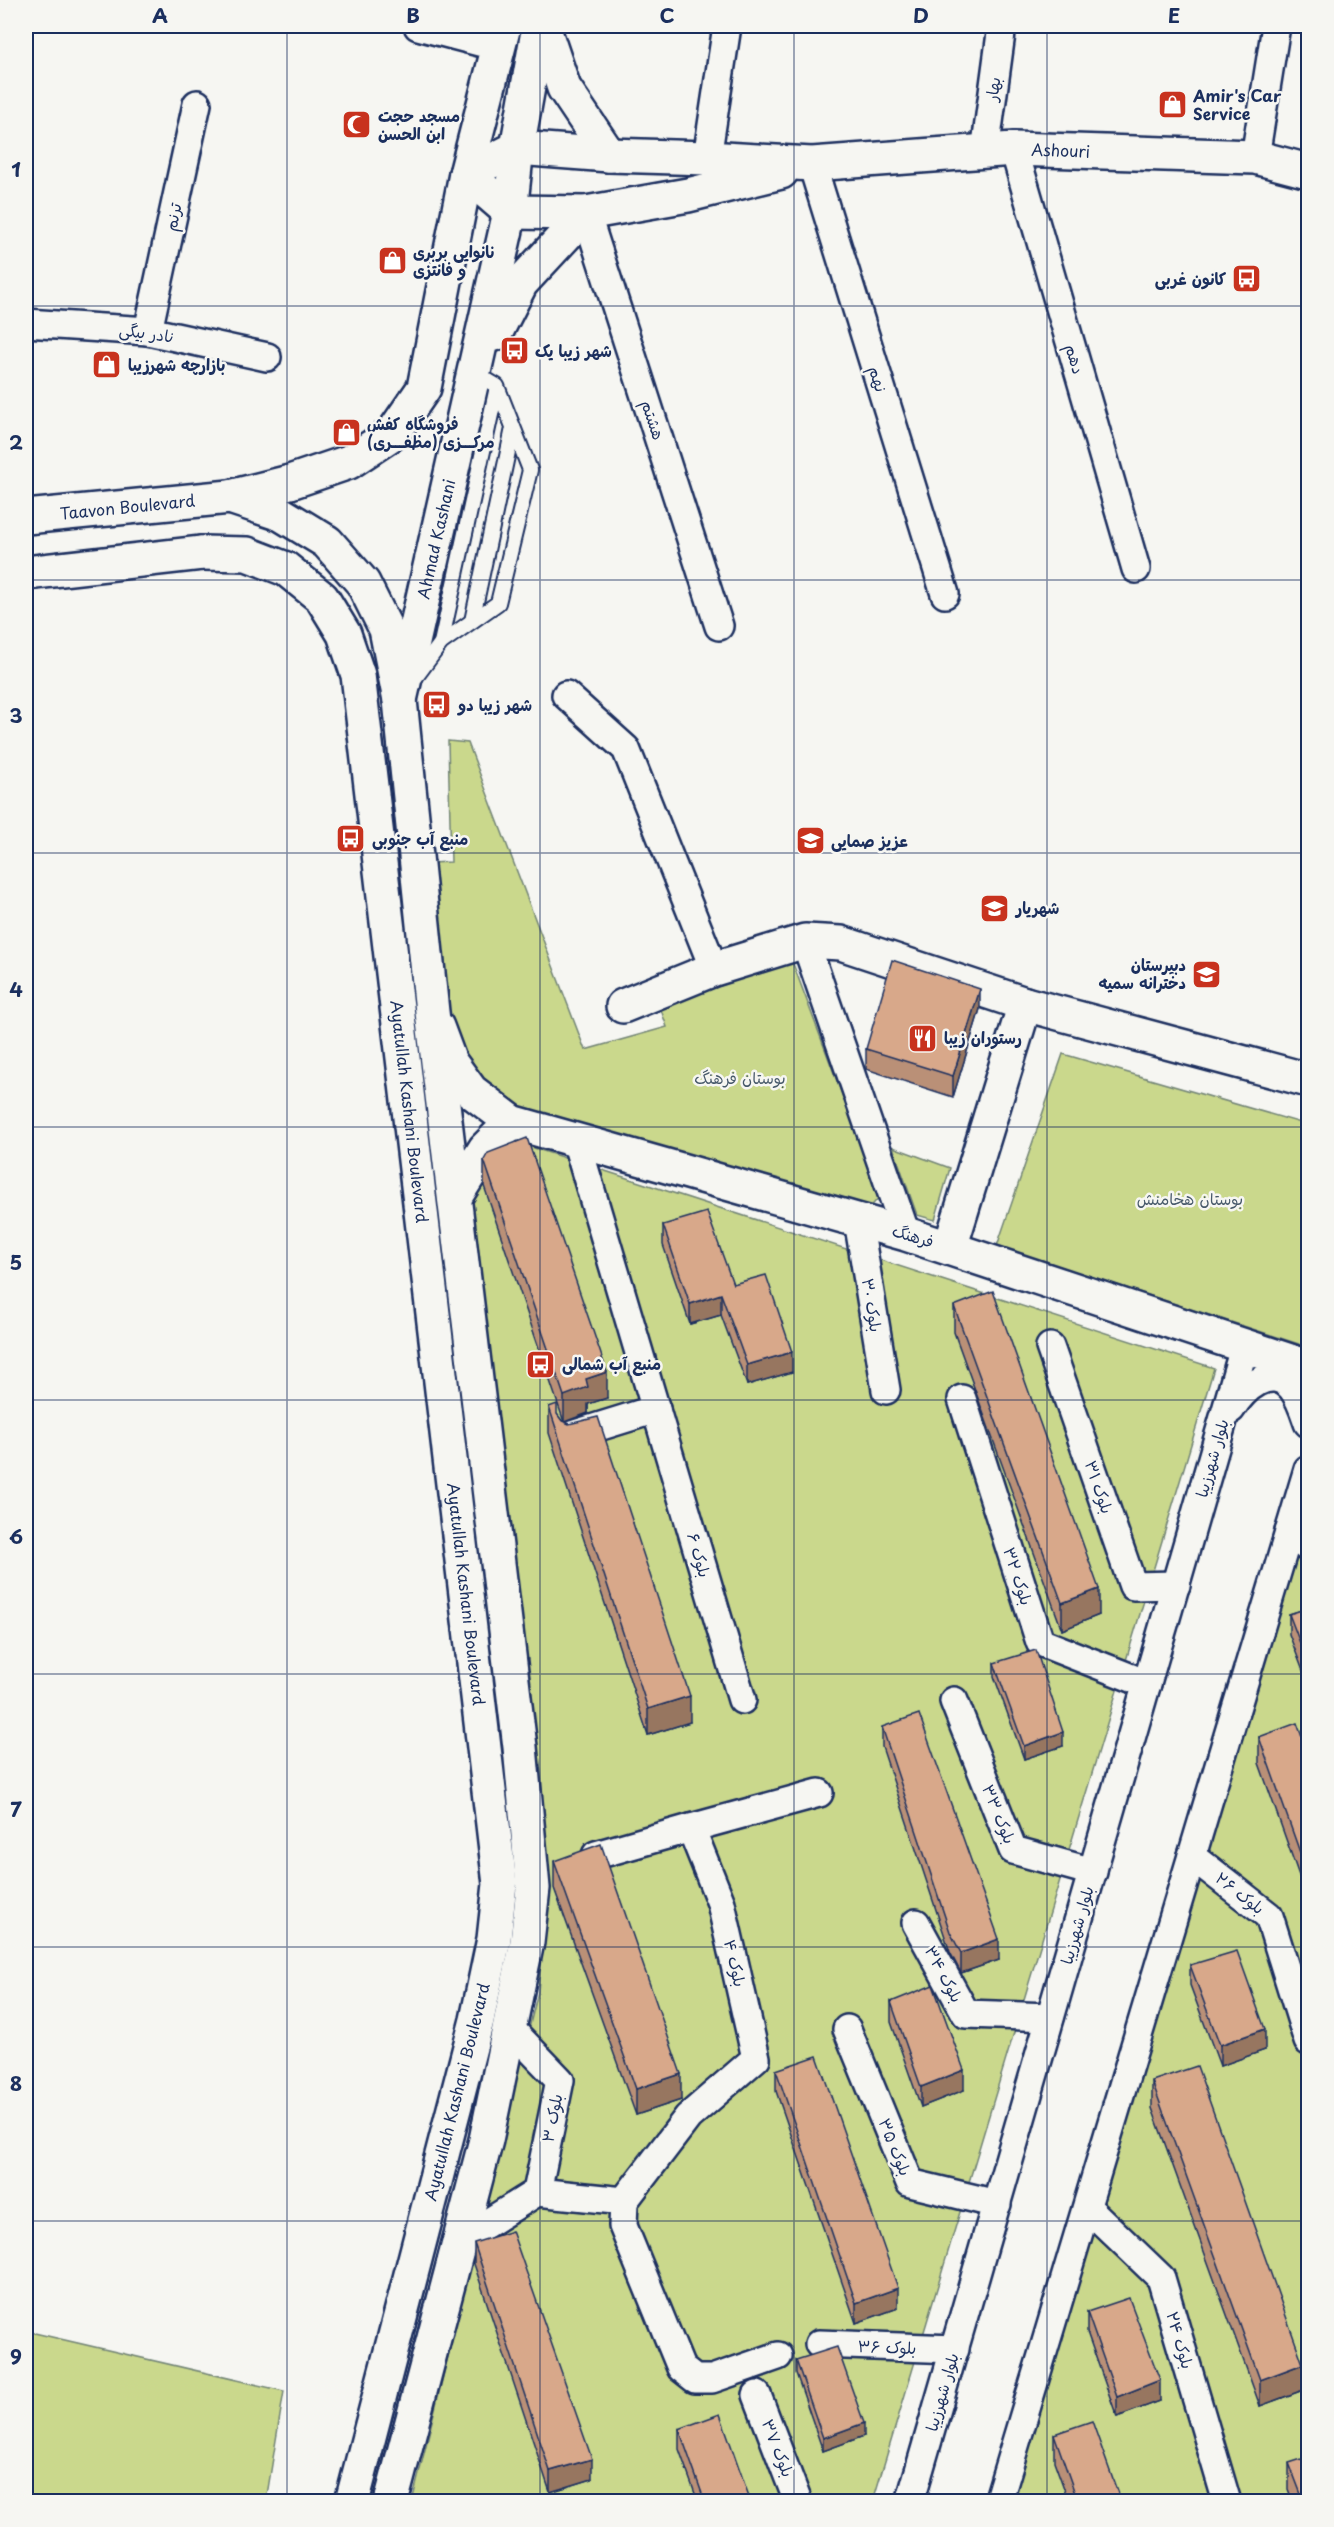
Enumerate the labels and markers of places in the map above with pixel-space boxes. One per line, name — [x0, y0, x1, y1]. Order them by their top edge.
place label: Amir's Car Service — [1192, 83, 1282, 125]
shop icon: Amir's Car Service — [1156, 89, 1188, 121]
place label: مسجد حجت ابن الحسن — [378, 103, 460, 145]
mosque icon: مسجد حجت ابن الحسن — [341, 109, 373, 141]
place label: نانوایی بربری و فانتزی — [413, 239, 496, 281]
shop icon: نانوایی بربری و فانتزی — [376, 245, 408, 277]
bus stop icon: کانون غربی — [1231, 263, 1263, 295]
place label: کانون غربی — [1155, 266, 1226, 290]
bus stop icon: شهر زیبا یک — [498, 335, 530, 367]
place label: شهر زیبا یک — [535, 338, 612, 362]
shop icon: بازارچه شهرزیبا — [91, 349, 123, 381]
place label: بازارچه شهرزیبا — [128, 352, 225, 376]
place label: فروشگاه کفش مرکـــزی (مظفـــری) — [367, 411, 495, 453]
shop icon: فروشگاه کفش مرکـــزی (مظفـــری) — [330, 417, 362, 449]
bus stop icon: شهر زیبا دو — [421, 689, 453, 721]
place label: شهر زیبا دو — [457, 692, 532, 716]
bus stop icon: منبع آب جنوبی — [335, 823, 367, 855]
school or university icon: عزیز صمایی — [794, 825, 826, 857]
place label: منبع آب جنوبی — [372, 826, 468, 851]
place label: عزیز صمایی — [831, 828, 908, 852]
school or university icon: شهریار — [979, 892, 1011, 924]
place label: شهریار — [1014, 895, 1059, 919]
place label: دبیرستان دخترانه سمیه — [1099, 952, 1186, 994]
school or university icon: دبیرستان دخترانه سمیه — [1191, 958, 1223, 990]
restaurant icon: رستوران زیبا — [907, 1022, 939, 1054]
place label: رستوران زیبا — [944, 1025, 1022, 1050]
bus stop icon: منبع آب شمالی — [525, 1348, 557, 1380]
place label: منبع آب شمالی — [562, 1351, 661, 1376]

